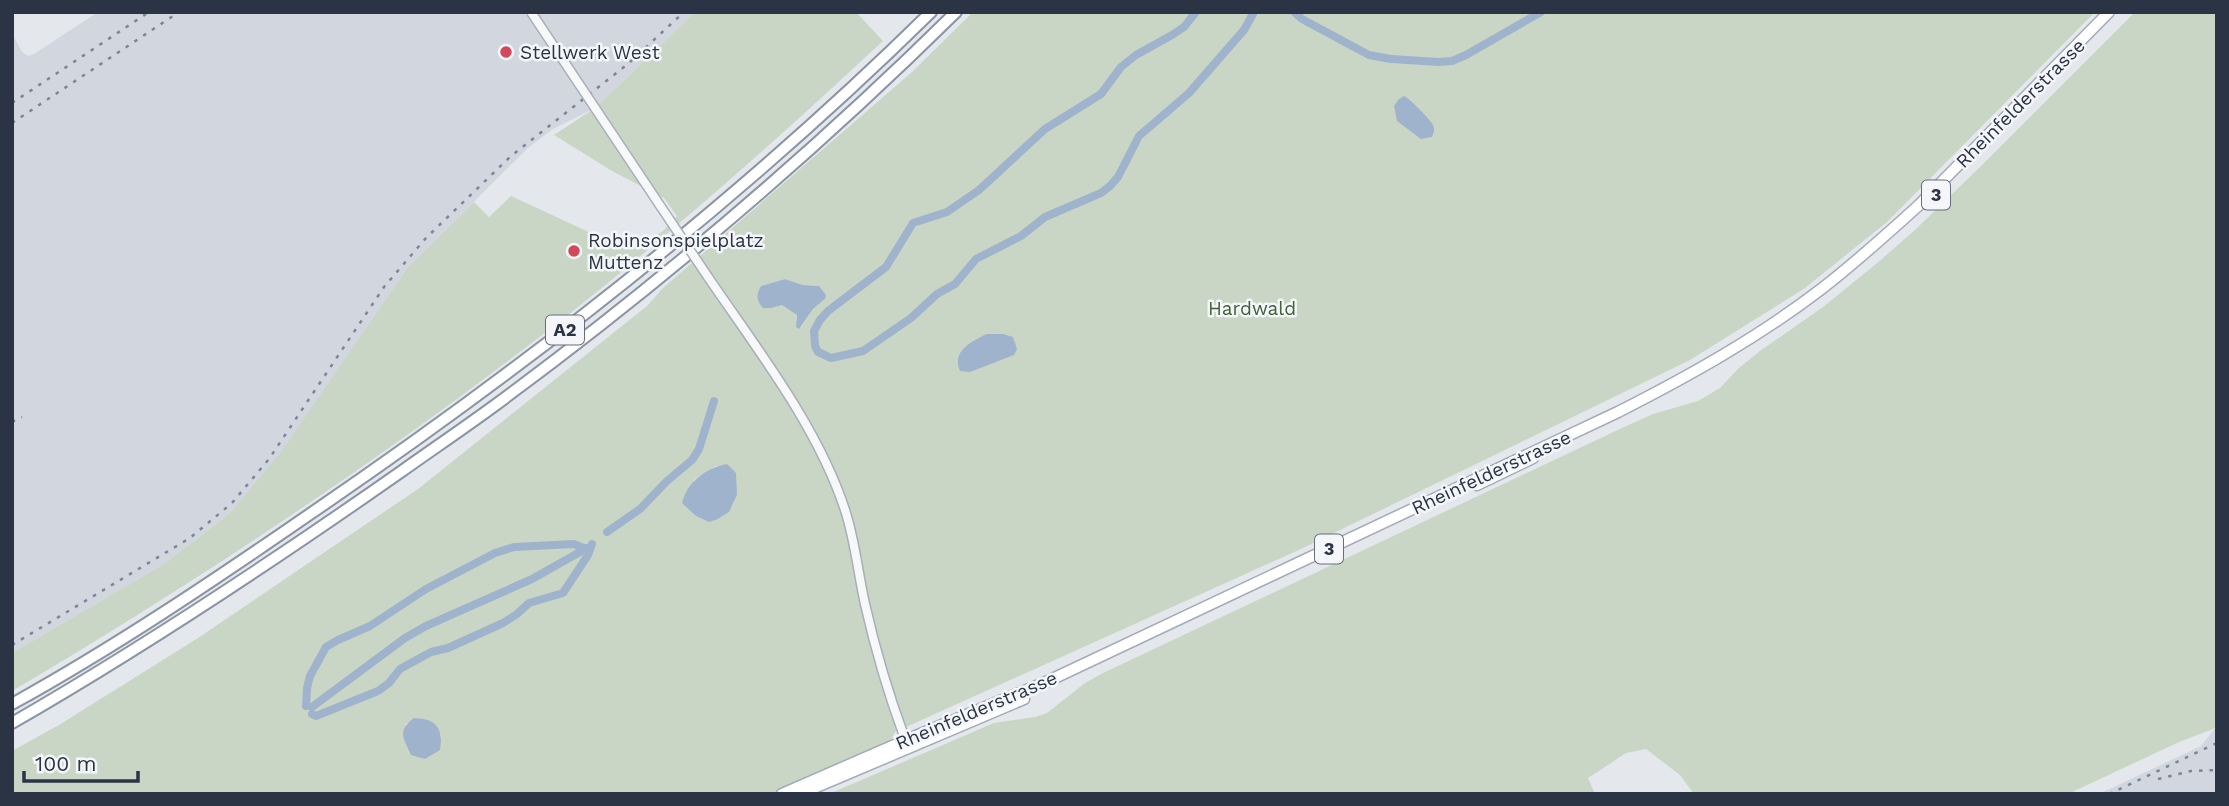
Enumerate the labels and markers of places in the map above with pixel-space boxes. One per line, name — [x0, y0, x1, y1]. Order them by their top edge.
place label: Stellwerk West — [520, 41, 660, 64]
marker: Stellwerk West — [498, 44, 514, 60]
place label: Robinsonspielplatz Muttenz — [588, 229, 764, 274]
marker: Robinsonspielplatz Muttenz — [566, 243, 582, 259]

